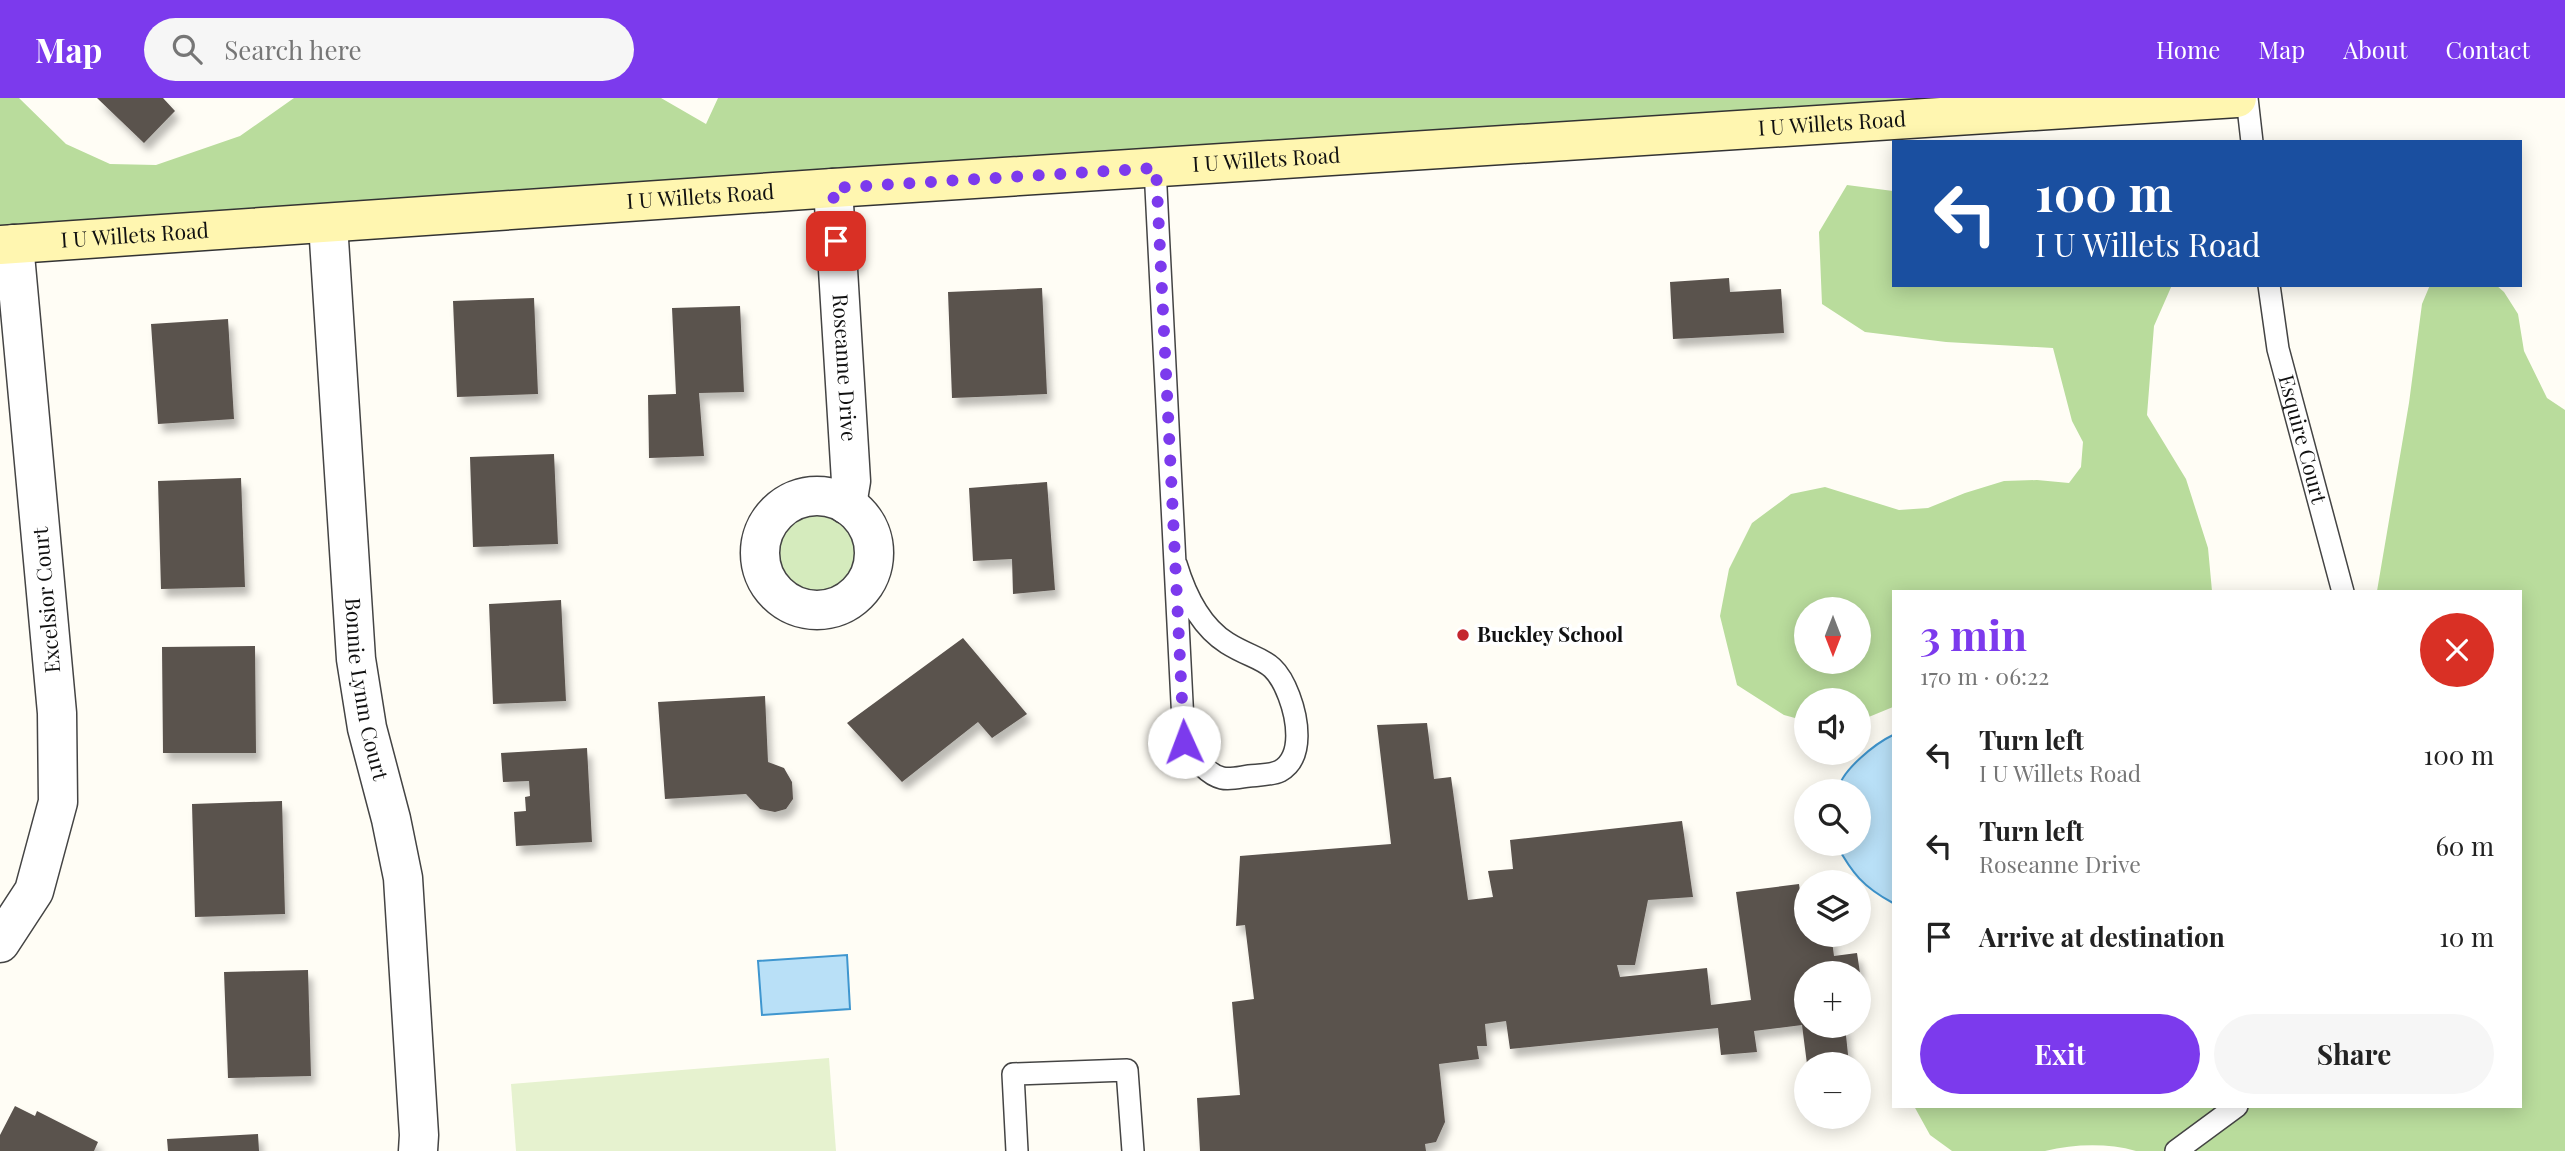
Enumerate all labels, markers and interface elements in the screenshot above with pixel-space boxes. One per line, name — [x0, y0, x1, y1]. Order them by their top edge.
search box — [144, 18, 634, 81]
text: Map — [35, 27, 102, 71]
icon: search — [168, 30, 206, 68]
text: Search here — [224, 32, 362, 67]
text: Home — [2156, 33, 2220, 65]
text: Map — [2258, 33, 2305, 65]
text: About — [2343, 33, 2407, 65]
text: Contact — [2445, 33, 2530, 65]
street label: I U Willets Road — [1757, 103, 1907, 141]
street label: I U Willets Road — [1191, 140, 1341, 177]
text: 100 m — [2035, 159, 2173, 224]
icon: left — [1920, 168, 2011, 259]
street label: I U Willets Road — [625, 176, 775, 214]
pin — [806, 211, 866, 271]
street label: I U Willets Road — [60, 215, 209, 253]
icon: arrive — [817, 222, 855, 260]
text: I U Willets Road — [2035, 222, 2261, 265]
street label: Roseanne Drive — [828, 293, 865, 442]
street label: Esquire Court — [2273, 371, 2335, 507]
street label: Excelsior Court — [25, 526, 65, 674]
street label: Bonnie Lynm Court — [340, 597, 396, 783]
north arrow — [1794, 597, 1871, 674]
map controls — [1794, 597, 1871, 1129]
text: 3 min — [1920, 606, 2027, 662]
button: close — [2420, 613, 2494, 687]
place label: Buckley School — [1477, 619, 1624, 647]
marker: Buckley School — [1455, 627, 1471, 643]
text: 170 m · 06:22 — [1920, 660, 2049, 691]
button: sound — [1794, 688, 1871, 765]
position arrow — [1147, 705, 1221, 779]
text: Turn left — [1979, 722, 2084, 757]
icon: left — [1920, 736, 1958, 774]
text: 100 m — [2424, 737, 2494, 772]
text: I U Willets Road — [1979, 757, 2141, 788]
button: search — [1794, 779, 1871, 856]
text: Turn left — [1979, 813, 2084, 848]
icon: left — [1920, 827, 1958, 865]
text: 60 m — [2435, 828, 2494, 863]
text: Roseanne Drive — [1979, 848, 2141, 879]
button: layers — [1794, 870, 1871, 947]
icon: arrive — [1920, 918, 1958, 956]
text: Arrive at destination — [1979, 919, 2225, 954]
text: 10 m — [2439, 919, 2494, 954]
button: + — [1794, 961, 1871, 1038]
button: Exit — [1920, 1014, 2200, 1094]
button: Share — [2214, 1014, 2494, 1094]
button: − — [1794, 1052, 1871, 1129]

